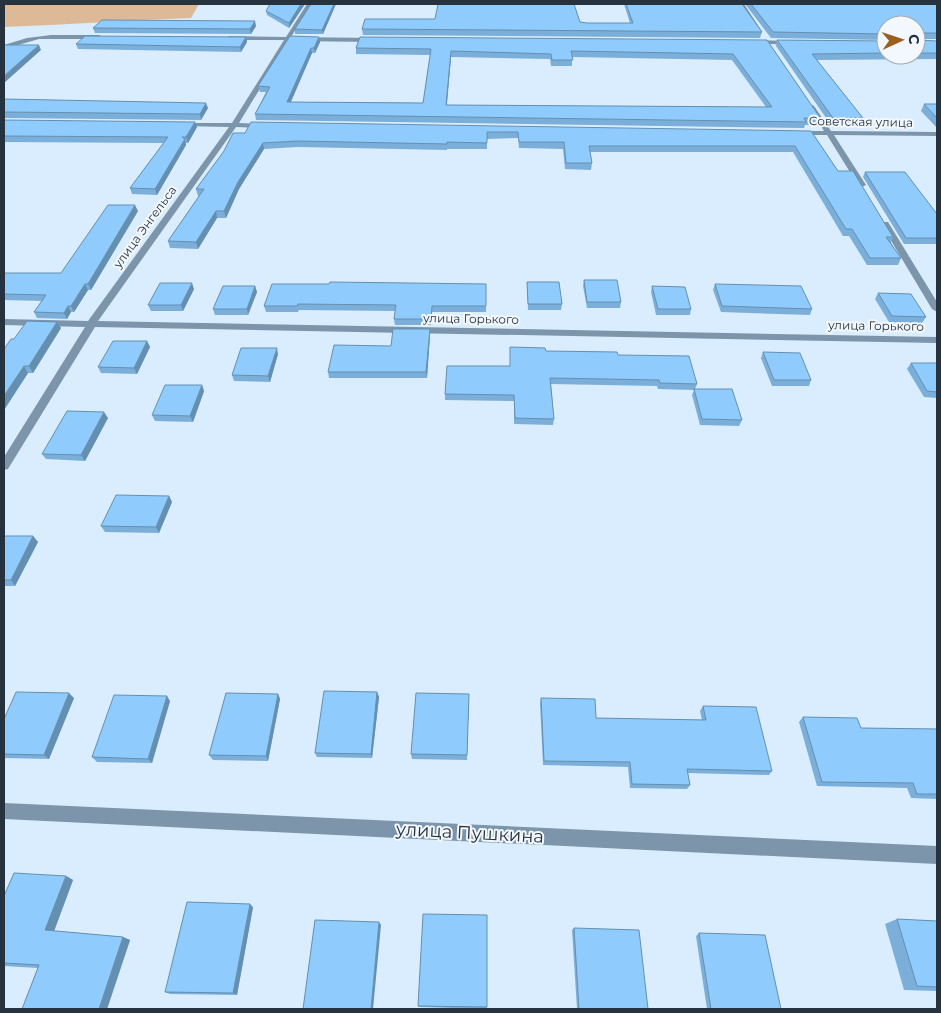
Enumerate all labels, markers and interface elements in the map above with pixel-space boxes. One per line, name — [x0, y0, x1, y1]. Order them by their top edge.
north arrow — [876, 15, 926, 65]
text: С — [905, 34, 923, 45]
street label: Советская улица — [809, 113, 913, 130]
street label: улица Энгельса — [109, 183, 179, 272]
street label: улица Горького — [422, 310, 520, 327]
street label: улица Горького — [827, 317, 925, 334]
street label: улица Пушкина — [395, 818, 544, 848]

